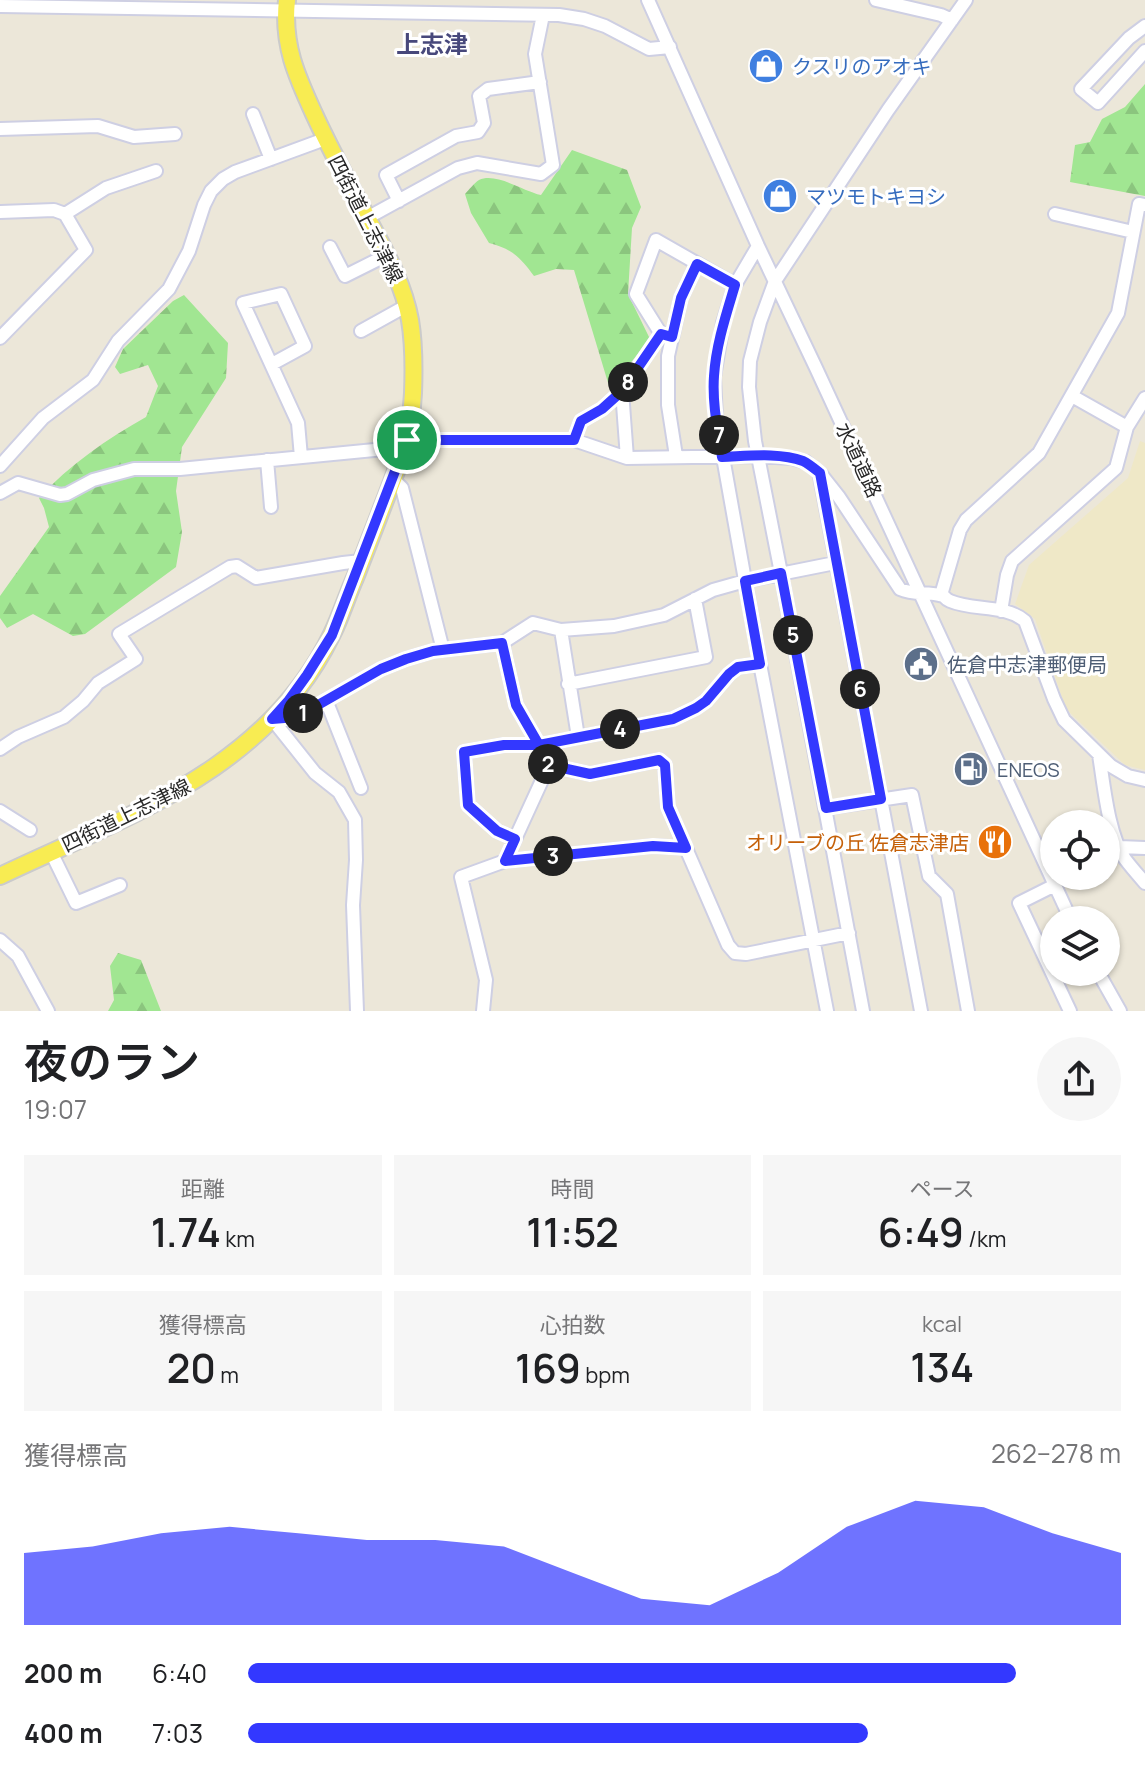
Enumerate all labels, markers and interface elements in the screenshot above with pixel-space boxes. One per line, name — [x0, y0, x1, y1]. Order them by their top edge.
district label: 上志津 — [396, 27, 468, 60]
shop icon: クスリのアオキ — [747, 47, 785, 85]
place label: クスリのアオキ — [792, 53, 931, 80]
street label: 四街道上志津線 — [322, 151, 410, 287]
shop icon: マツモトキヨシ — [761, 177, 799, 215]
place label: マツモトキヨシ — [806, 183, 946, 210]
pin: 8 — [608, 362, 648, 402]
text: 8 — [621, 367, 635, 397]
pin — [373, 406, 441, 474]
pin: 7 — [699, 415, 739, 455]
icon: arrive — [385, 418, 429, 462]
street label: 水道道路 — [830, 418, 888, 502]
text: 7 — [713, 420, 725, 450]
pin: 5 — [773, 615, 813, 655]
text: 5 — [787, 620, 799, 650]
public building icon: 佐倉中志津郵便局 — [902, 645, 940, 683]
place label: 佐倉中志津郵便局 — [947, 651, 1107, 678]
pin: 6 — [840, 669, 880, 709]
text: 6 — [853, 674, 867, 704]
pin: 1 — [283, 693, 323, 733]
text: 1 — [298, 698, 308, 728]
pin: 4 — [600, 709, 640, 749]
text: 4 — [613, 714, 627, 744]
pin: 2 — [528, 744, 568, 784]
text: 2 — [541, 749, 555, 779]
fuel station icon: ENEOS — [952, 750, 990, 788]
place label: ENEOS — [997, 756, 1060, 783]
street label: 四街道上志津線 — [57, 772, 195, 858]
map controls — [1040, 810, 1120, 986]
button: locate — [1040, 810, 1120, 890]
restaurant icon: オリーブの丘 佐倉志津店 — [976, 823, 1014, 861]
place label: オリーブの丘 佐倉志津店 — [746, 829, 969, 856]
pin: 3 — [533, 836, 573, 876]
text: 3 — [547, 841, 559, 871]
button: layers — [1040, 906, 1120, 986]
text: 夜のラン — [24, 1031, 200, 1091]
button: share — [1037, 1037, 1121, 1121]
text: 19:07 — [24, 1091, 87, 1127]
text: 距離 — [181, 1174, 225, 1204]
text: 時間 — [550, 1174, 595, 1204]
text: ペース — [910, 1174, 975, 1204]
text: 1.74 — [151, 1204, 221, 1259]
text: 11:52 — [526, 1204, 619, 1259]
text: 6:49 — [878, 1204, 964, 1259]
text: km — [221, 1224, 255, 1254]
text: /km — [964, 1224, 1006, 1254]
text: kcal — [922, 1309, 962, 1339]
text: 獲得標高 — [159, 1310, 247, 1340]
text: 心拍数 — [539, 1310, 606, 1340]
text: 134 — [910, 1339, 974, 1394]
text: 20 — [167, 1340, 216, 1395]
text: 169 — [515, 1340, 581, 1395]
text: m — [216, 1360, 239, 1390]
text: bpm — [581, 1360, 630, 1390]
text: 262–278 m — [991, 1435, 1121, 1471]
text: 獲得標高 — [24, 1437, 128, 1473]
text: 200 m — [24, 1655, 102, 1691]
text: 6:40 — [152, 1655, 207, 1691]
text: 400 m — [24, 1715, 103, 1751]
text: 7:03 — [152, 1715, 203, 1751]

